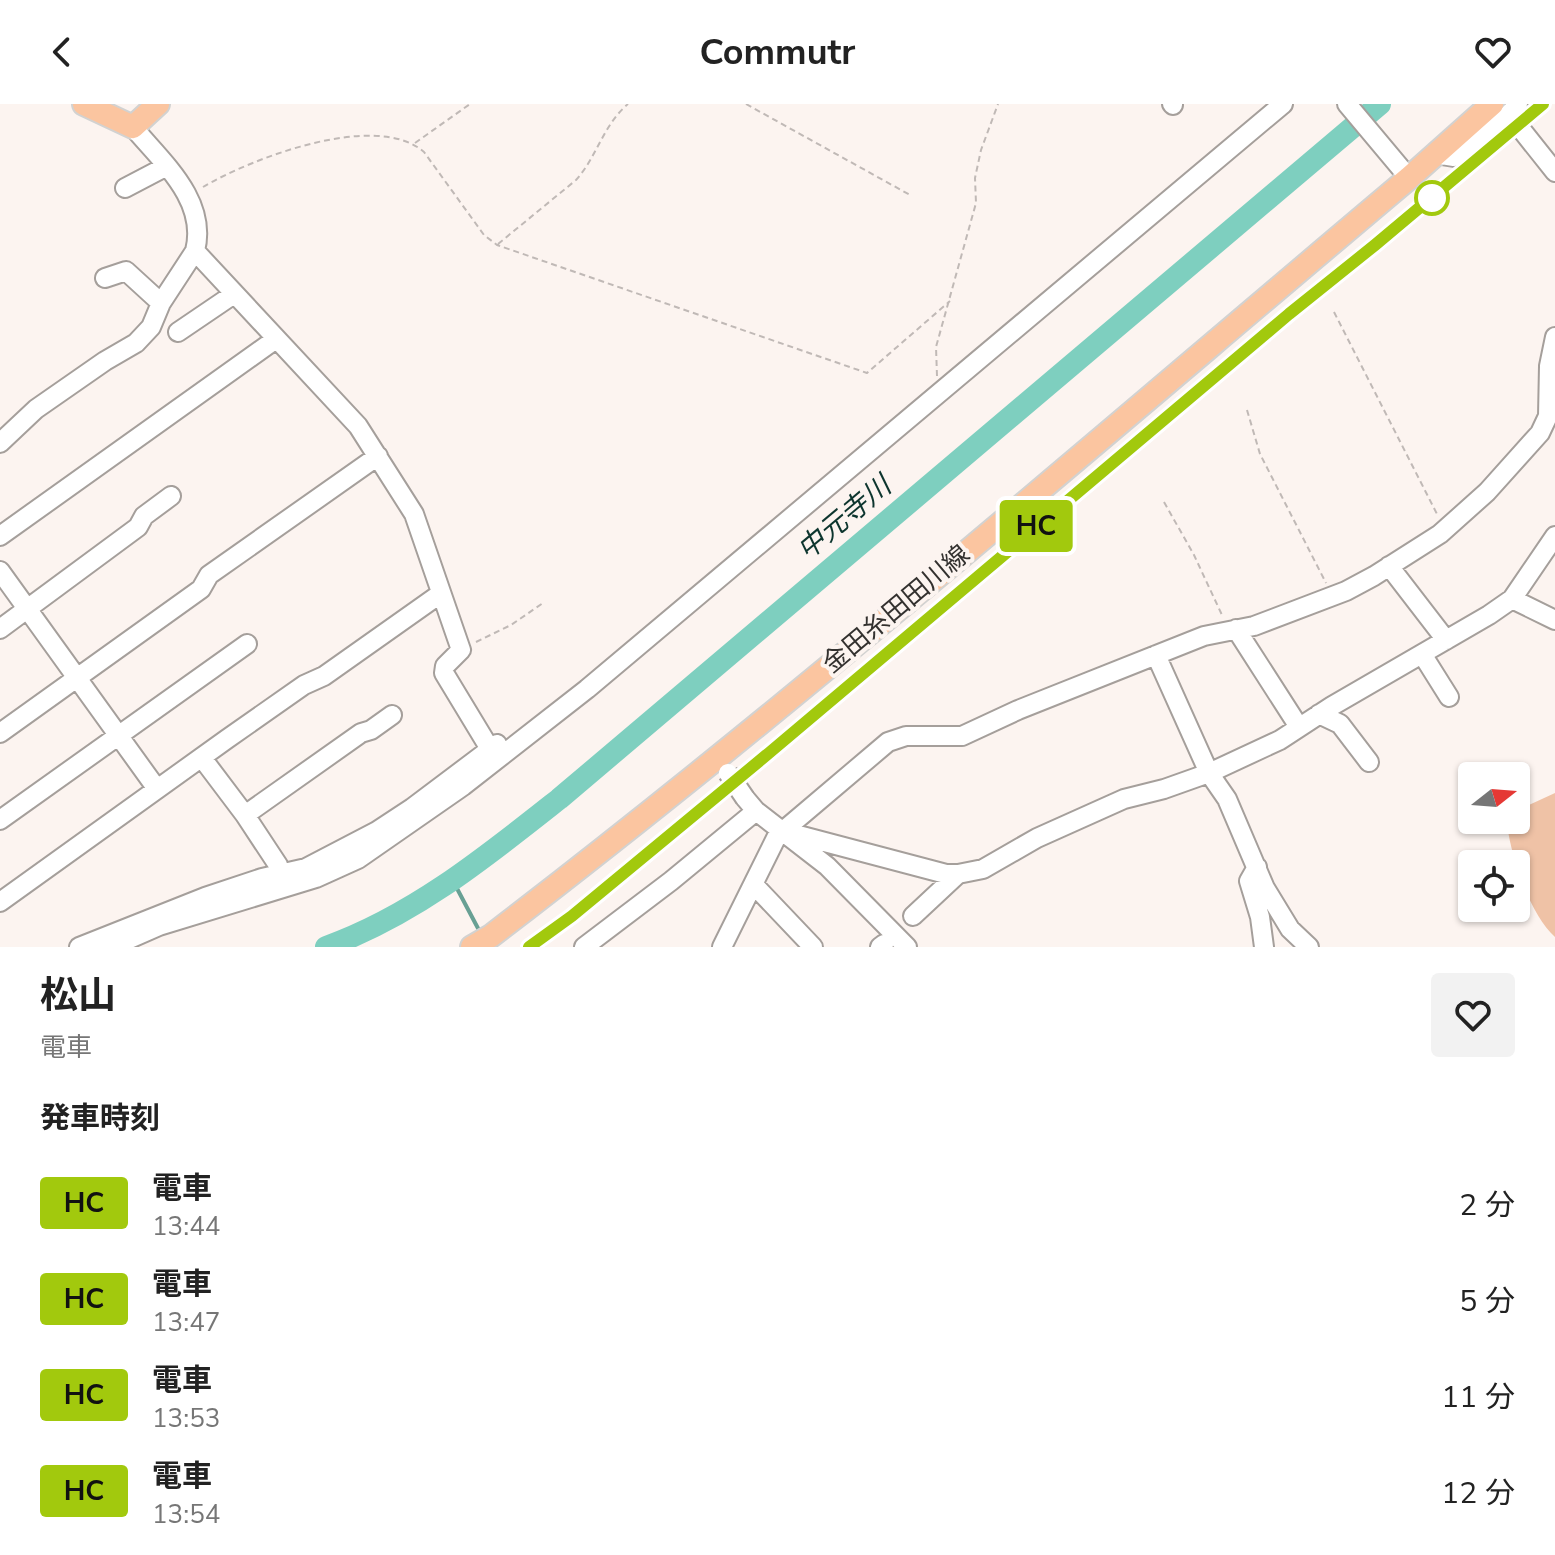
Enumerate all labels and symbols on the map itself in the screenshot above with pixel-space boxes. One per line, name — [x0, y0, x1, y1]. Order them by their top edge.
unlabelled marker — [1415, 181, 1449, 215]
water label: 中元寺川 — [789, 466, 901, 569]
line badge: HC — [1000, 500, 1072, 552]
street label: 金田糸田田川線 — [815, 537, 977, 681]
north arrow — [1458, 762, 1530, 834]

